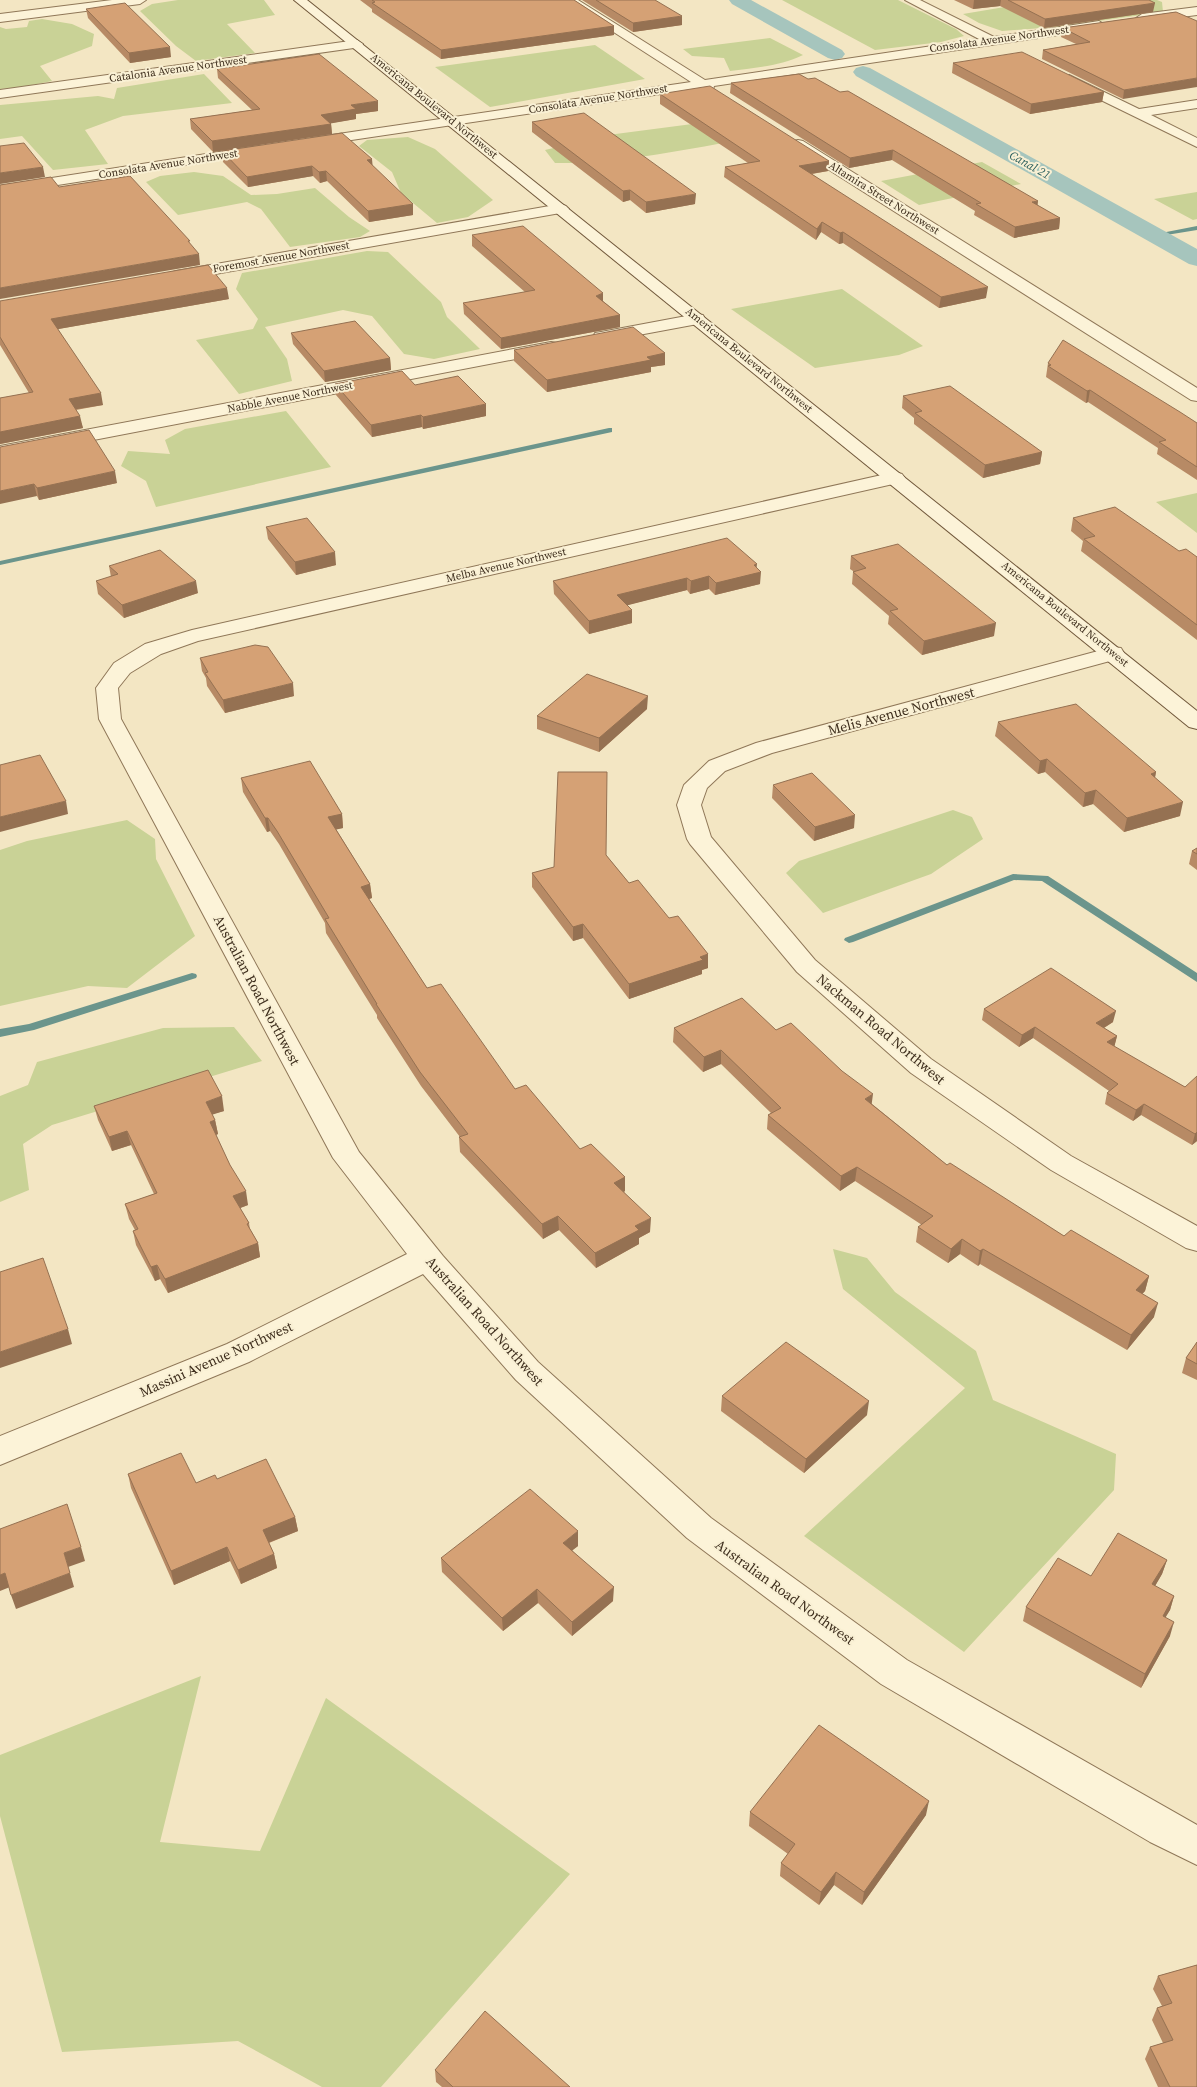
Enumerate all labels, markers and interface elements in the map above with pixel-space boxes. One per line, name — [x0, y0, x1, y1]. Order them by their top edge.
street label: Consolata Avenue Northwest — [928, 22, 1070, 56]
street label: Americana Boulevard Northwest — [367, 50, 501, 162]
street label: Catalonia Avenue Northwest — [108, 52, 248, 86]
street label: Consolata Avenue Northwest — [527, 81, 669, 117]
street label: Consolata Avenue Northwest — [97, 146, 239, 182]
water label: Canal 21 — [1007, 147, 1053, 183]
street label: Altamira Street Northwest — [826, 158, 942, 238]
street label: Foremost Avenue Northwest — [211, 238, 351, 276]
street label: Americana Boulevard Northwest — [682, 304, 816, 416]
street label: Nabble Avenue Northwest — [226, 377, 354, 416]
street label: Melba Avenue Northwest — [445, 544, 568, 586]
street label: Americana Boulevard Northwest — [998, 558, 1132, 670]
street label: Melis Avenue Northwest — [825, 682, 977, 740]
street label: Australian Road Northwest — [209, 911, 305, 1069]
street label: Nackman Road Northwest — [812, 969, 950, 1089]
street label: Australian Road Northwest — [422, 1252, 549, 1390]
street label: Massini Avenue Northwest — [136, 1316, 296, 1402]
street label: Australian Road Northwest — [711, 1535, 859, 1650]

